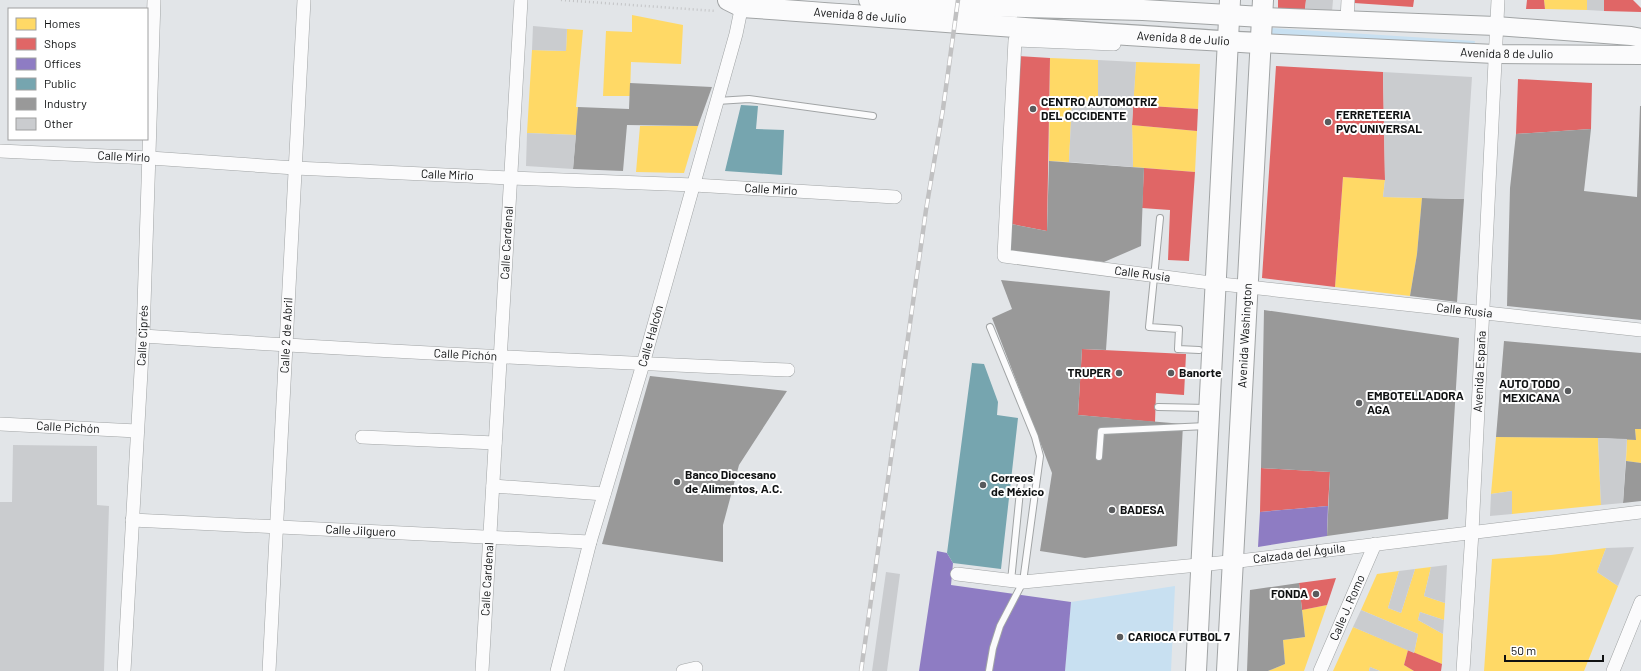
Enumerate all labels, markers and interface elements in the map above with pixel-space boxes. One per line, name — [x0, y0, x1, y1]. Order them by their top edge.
street label: Avenida 8 de Julio — [813, 4, 907, 25]
legend — [8, 8, 148, 140]
text: Homes — [44, 16, 81, 30]
street label: Avenida 8 de Julio — [1136, 28, 1230, 47]
text: Shops — [44, 36, 77, 50]
street label: Avenida 8 de Julio — [1460, 44, 1553, 60]
text: Offices — [44, 56, 81, 70]
text: Public — [44, 76, 76, 90]
place label: CENTRO AUTOMOTRIZ DEL OCCIDENTE — [1041, 94, 1158, 122]
text: Industry — [44, 96, 87, 110]
marker: CENTRO AUTOMOTRIZ DEL OCCIDENTE — [1028, 104, 1038, 114]
place label: FERRETEERIA PVC UNIVERSAL — [1336, 107, 1422, 135]
text: Other — [44, 116, 74, 130]
marker: FERRETEERIA PVC UNIVERSAL — [1323, 117, 1333, 127]
street label: Calle Mirlo — [97, 148, 151, 164]
street label: Calle Mirlo — [421, 166, 474, 182]
street label: Calle Mirlo — [744, 180, 798, 197]
street label: Calle Cardenal — [497, 205, 515, 280]
street label: Calle Rusia — [1114, 263, 1171, 284]
street label: Avenida Washington — [1234, 283, 1254, 388]
street label: Calle 2 de Abril — [277, 297, 294, 374]
street label: Calle Rusia — [1436, 300, 1493, 320]
street label: Calle Halcón — [635, 303, 665, 368]
street label: Calle Ciprés — [133, 305, 150, 366]
street label: Avenida España — [1470, 330, 1488, 413]
street label: Calle Pichón — [433, 345, 498, 363]
place label: TRUPER — [1068, 365, 1111, 379]
place label: Banorte — [1179, 365, 1222, 379]
marker: TRUPER — [1114, 368, 1124, 378]
marker: Banorte — [1166, 368, 1176, 378]
place label: AUTO TODO MEXICANA — [1499, 376, 1560, 404]
marker: AUTO TODO MEXICANA — [1563, 386, 1573, 396]
place label: EMBOTELLADORA AGA — [1367, 388, 1464, 416]
marker: EMBOTELLADORA AGA — [1354, 398, 1364, 408]
street label: Calle Pichón — [36, 418, 100, 435]
place label: Banco Diocesano de Alimentos, A.C. — [685, 467, 782, 495]
place label: Correos de México — [991, 470, 1044, 498]
marker: Banco Diocesano de Alimentos, A.C. — [672, 477, 682, 487]
marker: Correos de México — [978, 480, 988, 490]
place label: BADESA — [1120, 502, 1165, 516]
marker: BADESA — [1107, 505, 1117, 515]
street label: Calle Jilguero — [325, 521, 396, 539]
street label: Calzada del Águila — [1252, 540, 1346, 565]
street label: Calle Cardenal — [477, 542, 495, 616]
street label: Calle J. Romo — [1326, 572, 1367, 642]
place label: FONDA — [1271, 586, 1308, 600]
marker: FONDA — [1311, 589, 1321, 599]
place label: CARIOCA FUTBOL 7 — [1128, 629, 1230, 643]
marker: CARIOCA FUTBOL 7 — [1115, 632, 1125, 642]
scale bar — [1505, 637, 1603, 663]
text: 50 m — [1511, 643, 1536, 657]

